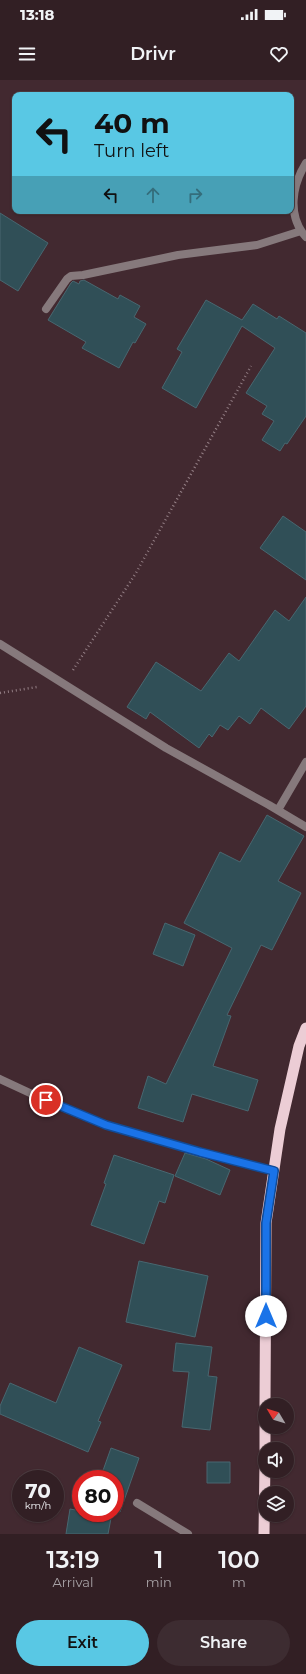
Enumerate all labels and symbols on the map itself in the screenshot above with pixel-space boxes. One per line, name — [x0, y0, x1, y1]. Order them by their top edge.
pin — [29, 1083, 63, 1117]
position arrow — [245, 1295, 287, 1337]
north arrow — [258, 1398, 294, 1434]
speed limit sign: 80 — [72, 1470, 124, 1522]

